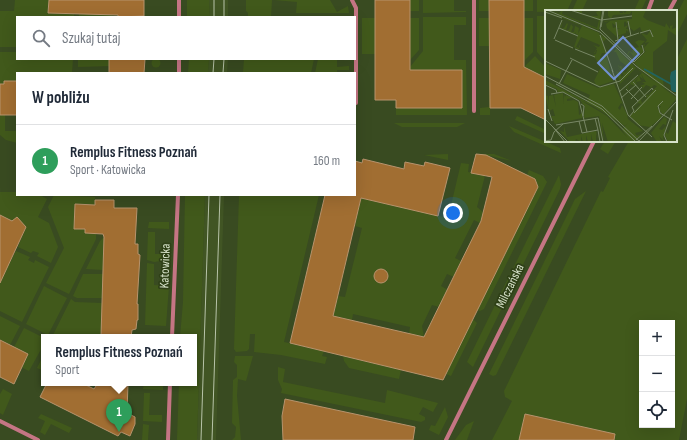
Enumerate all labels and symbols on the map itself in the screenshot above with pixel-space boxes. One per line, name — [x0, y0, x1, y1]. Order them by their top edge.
inset map — [545, 10, 677, 142]
your location — [443, 203, 463, 223]
street label: Katowicka — [156, 243, 174, 289]
street label: Milczańska — [492, 261, 528, 311]
pin: 1 — [106, 399, 132, 432]

